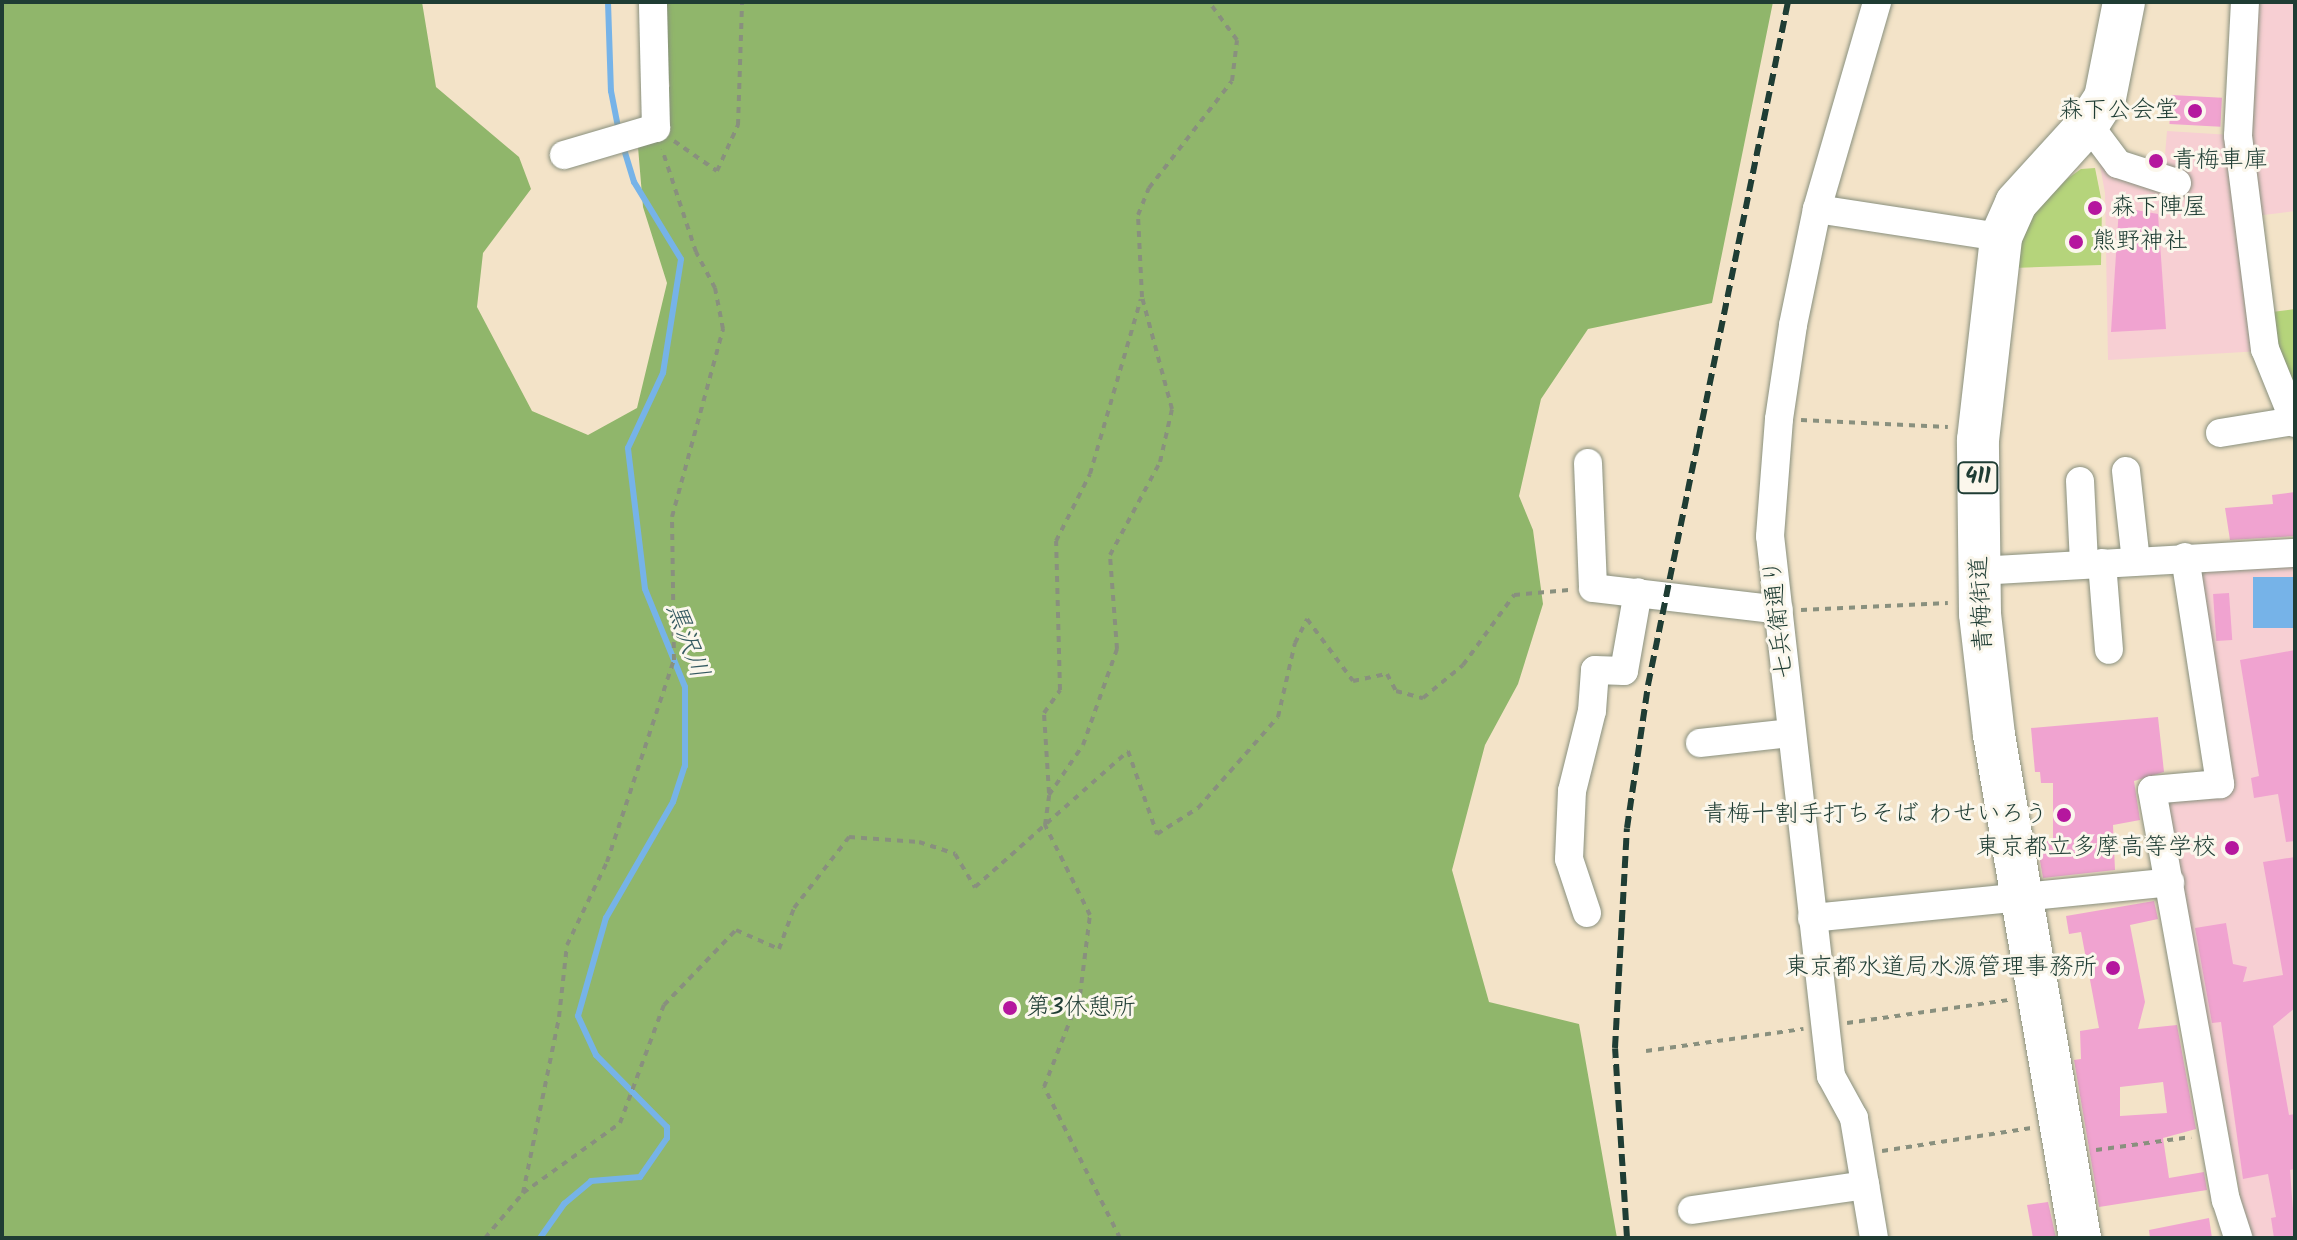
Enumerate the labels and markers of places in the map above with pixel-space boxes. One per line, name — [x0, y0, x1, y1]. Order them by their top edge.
place label: 森下公会堂 — [2059, 97, 2179, 125]
marker: 森下公会堂 — [2186, 102, 2204, 120]
place label: 青梅車庫 — [2172, 147, 2268, 175]
marker: 青梅車庫 — [2147, 152, 2165, 170]
place label: 森下陣屋 — [2111, 194, 2207, 222]
marker: 森下陣屋 — [2086, 199, 2104, 217]
place label: 熊野神社 — [2092, 228, 2188, 256]
marker: 熊野神社 — [2067, 233, 2085, 251]
place label: 青梅十割手打ちそば わせいろう — [1702, 801, 2048, 829]
marker: 青梅十割手打ちそば わせいろう — [2055, 806, 2073, 824]
place label: 東京都立多摩高等学校 — [1976, 834, 2216, 862]
marker: 東京都立多摩高等学校 — [2223, 839, 2241, 857]
place label: 東京都水道局水源管理事務所 — [1785, 954, 2097, 982]
marker: 東京都水道局水源管理事務所 — [2104, 959, 2122, 977]
place label: 第3休憩所 — [1026, 994, 1136, 1022]
marker: 第3休憩所 — [1001, 999, 1019, 1017]

